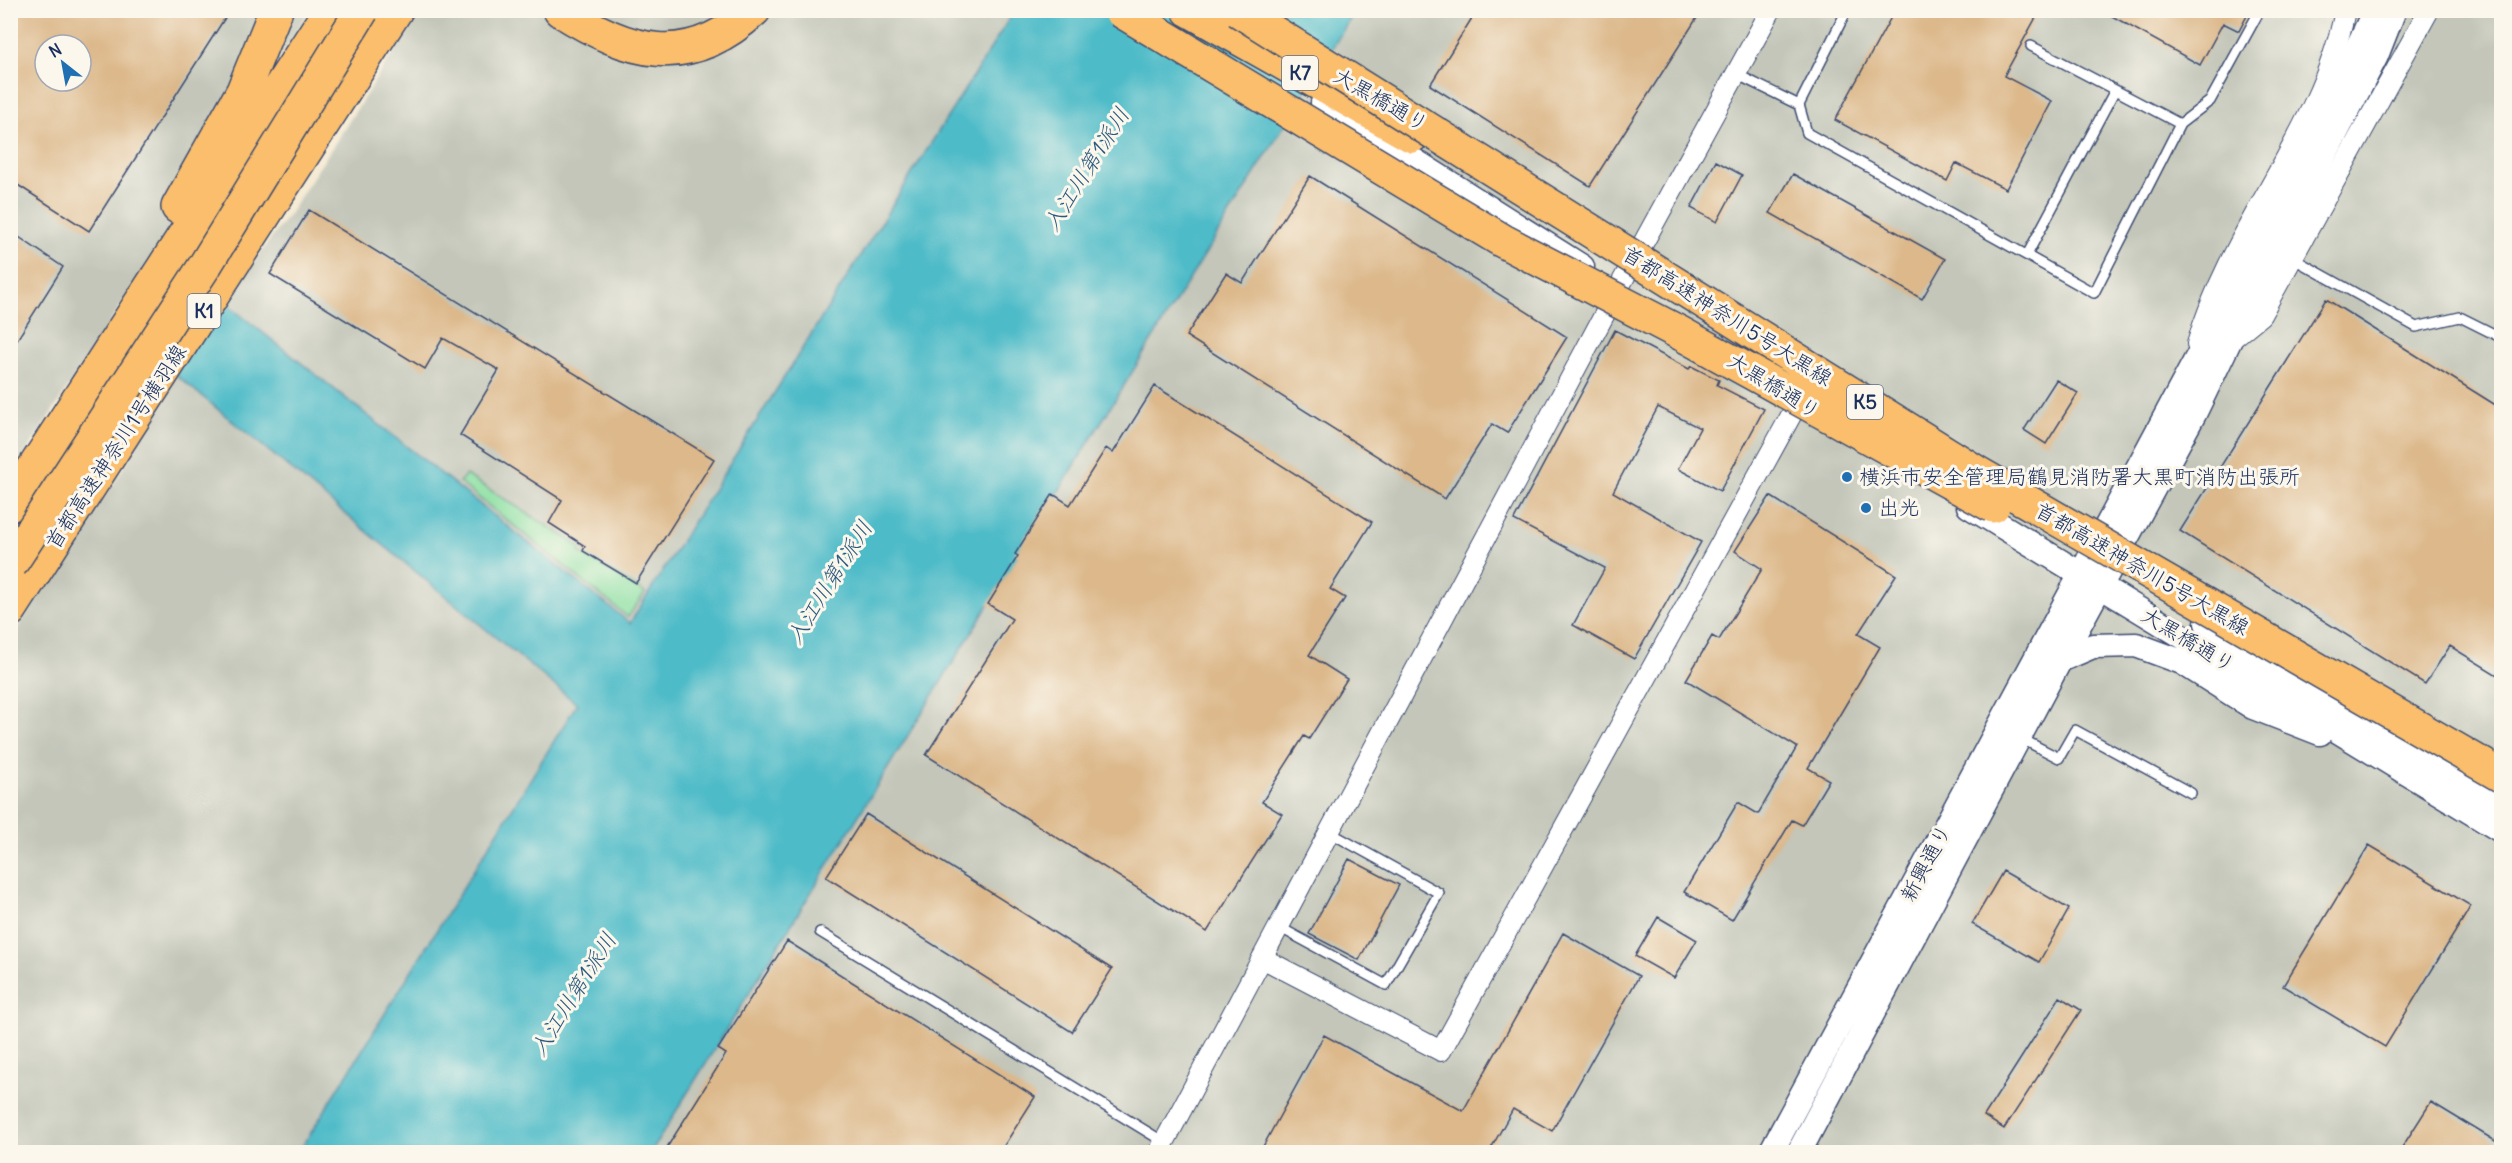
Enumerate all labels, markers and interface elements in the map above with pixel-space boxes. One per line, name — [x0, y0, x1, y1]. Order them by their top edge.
north arrow — [33, 33, 93, 93]
text: N — [45, 39, 65, 62]
road number: K7 — [1282, 56, 1318, 90]
street label: 大黒橋通り — [1329, 62, 1433, 138]
water label: 入江川第1派川 — [1037, 102, 1135, 236]
street label: 首都高速神奈川5号大黒線 — [1617, 240, 1837, 391]
road number: K1 — [188, 294, 220, 328]
street label: 首都高速神奈川1号横羽線 — [39, 339, 192, 554]
street label: 大黒橋通り — [1723, 346, 1826, 425]
road number: K5 — [1847, 385, 1883, 419]
place label: 横浜市安全管理局鶴見消防署大黒町消防出張所 — [1859, 463, 2300, 490]
marker: 横浜市安全管理局鶴見消防署大黒町消防出張所 — [1840, 470, 1854, 484]
place label: 出光 — [1878, 494, 1920, 521]
street label: 首都高速神奈川5号大黒線 — [2030, 496, 2254, 641]
marker: 出光 — [1859, 501, 1873, 515]
water label: 入江川第1派川 — [780, 515, 878, 649]
street label: 大黒橋通り — [2136, 601, 2240, 678]
street label: 新興通り — [1894, 819, 1957, 906]
water label: 入江川第1派川 — [524, 927, 622, 1061]

